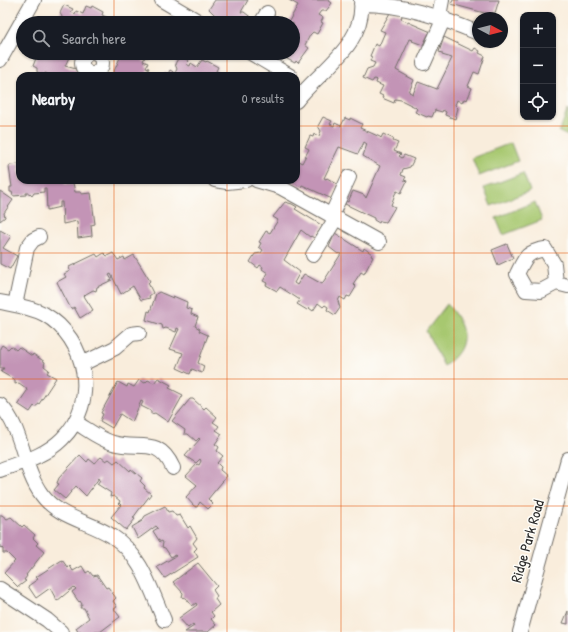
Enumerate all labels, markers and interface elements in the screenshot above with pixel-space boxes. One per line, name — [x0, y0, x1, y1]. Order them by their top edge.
north arrow — [472, 12, 508, 48]
map controls — [520, 12, 556, 120]
button: + — [520, 12, 556, 48]
search box — [16, 16, 300, 60]
icon: search — [30, 27, 52, 49]
text: Search here — [62, 28, 126, 49]
button: − — [520, 48, 556, 84]
button: locate — [520, 84, 556, 120]
text: Nearby — [32, 87, 75, 110]
text: 0 results — [242, 89, 284, 107]
street label: Ridge Park Road — [505, 497, 549, 585]

